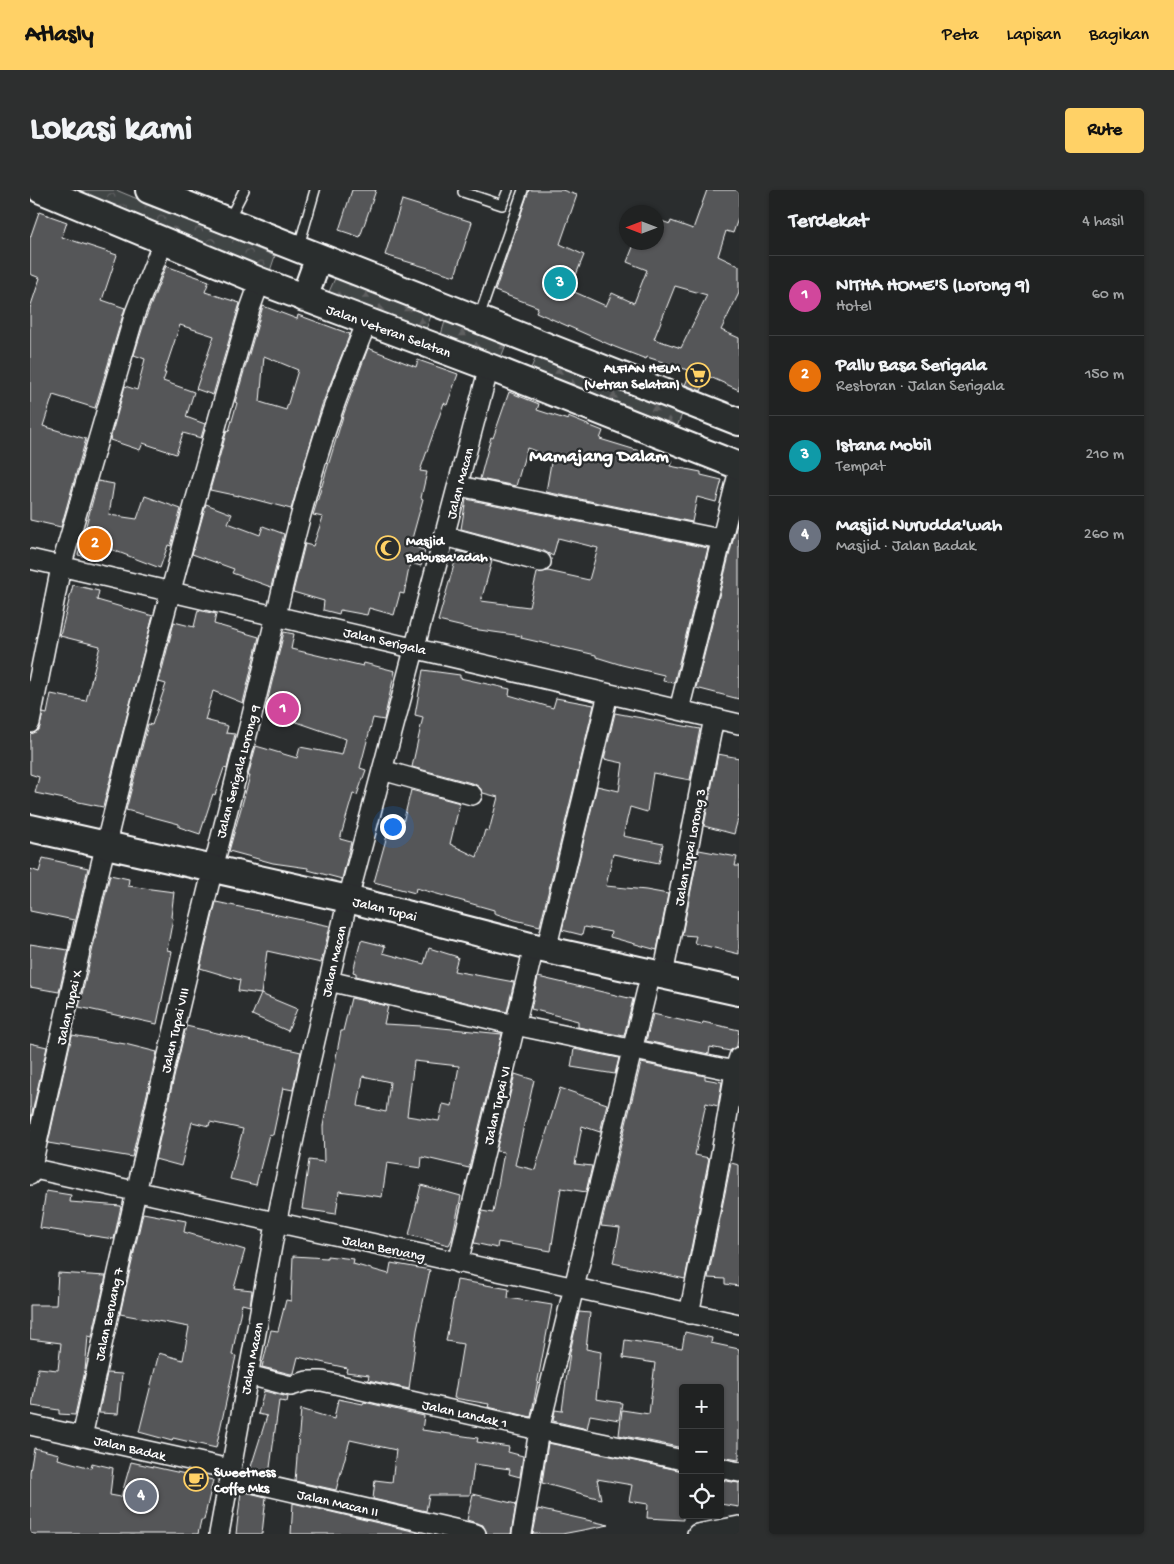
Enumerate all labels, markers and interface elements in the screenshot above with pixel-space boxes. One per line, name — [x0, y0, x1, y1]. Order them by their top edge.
text: Atlasly — [25, 21, 94, 50]
text: Peta — [942, 25, 979, 46]
text: Lapisan — [1007, 25, 1061, 46]
text: Bagikan — [1089, 25, 1149, 46]
button: Rute — [1065, 108, 1144, 153]
text: Lokasi kami — [30, 110, 192, 151]
north arrow — [619, 205, 664, 250]
text: Terdekat — [789, 210, 868, 235]
text: 4 hasil — [1082, 213, 1124, 232]
pin: 3 — [544, 264, 576, 302]
text: NITHA HOME'S (Lorong 9) — [836, 275, 1030, 298]
text: 1 — [802, 286, 808, 305]
text: 60 m — [1092, 286, 1124, 305]
text: Hotel — [836, 298, 872, 317]
street label: Jalan Veteran Selatan — [324, 302, 453, 363]
text: Pallu Basa Serigala — [836, 355, 987, 378]
place label: ALFIAN HELM (Vetran Selatan) — [584, 361, 681, 394]
supermarket icon: ALFIAN HELM (Vetran Selatan) — [685, 362, 711, 388]
text: 2 — [801, 366, 809, 385]
text: 150 m — [1085, 366, 1124, 385]
text: Restoran · Jalan Serigala — [836, 378, 1004, 397]
text: Istana Mobil — [836, 435, 931, 458]
street label: Jalan Macan — [444, 446, 479, 521]
district label: Mamajang Dalam — [529, 446, 669, 469]
text: 3 — [801, 446, 809, 465]
text: 210 m — [1085, 446, 1124, 465]
text: Tempat — [836, 458, 885, 477]
text: Masjid Nurudda'wah — [836, 515, 1002, 538]
pin: 2 — [79, 525, 111, 563]
text: 4 — [801, 526, 809, 545]
text: 260 m — [1084, 526, 1124, 545]
place label: Masjid Babussa'adah — [405, 534, 488, 567]
mosque icon: Masjid Babussa'adah — [375, 535, 401, 561]
text: Masjid · Jalan Badak — [836, 538, 976, 557]
street label: Jalan Serigala — [341, 625, 429, 660]
pin: 1 — [267, 690, 299, 728]
street label: Jalan Serigala Lorong 9 — [213, 703, 265, 840]
street label: Jalan Tupai Lorong 3 — [672, 788, 711, 907]
your location — [380, 814, 406, 840]
street label: Jalan Tupai — [350, 894, 418, 927]
street label: Jalan Macan — [319, 924, 352, 999]
street label: Jalan Tupai X — [54, 968, 87, 1047]
street label: Jalan Tupai VIII — [158, 986, 194, 1075]
street label: Jalan Tupai VI — [481, 1065, 516, 1147]
street label: Jalan Beruang — [340, 1232, 427, 1267]
street label: Jalan Beruang 7 — [92, 1266, 129, 1363]
street label: Jalan Macan — [238, 1321, 269, 1396]
map controls — [679, 1384, 724, 1519]
button: + — [679, 1384, 724, 1429]
street label: Jalan Landak 1 — [420, 1397, 509, 1433]
button: − — [679, 1429, 724, 1474]
street label: Jalan Badak — [92, 1433, 169, 1466]
place label: Sweetness Coffe Mks — [213, 1465, 277, 1498]
cafe icon: Sweetness Coffe Mks — [183, 1466, 209, 1492]
button: locate — [679, 1474, 724, 1519]
pin: 4 — [125, 1477, 157, 1515]
street label: Jalan Macan II — [295, 1487, 380, 1522]

